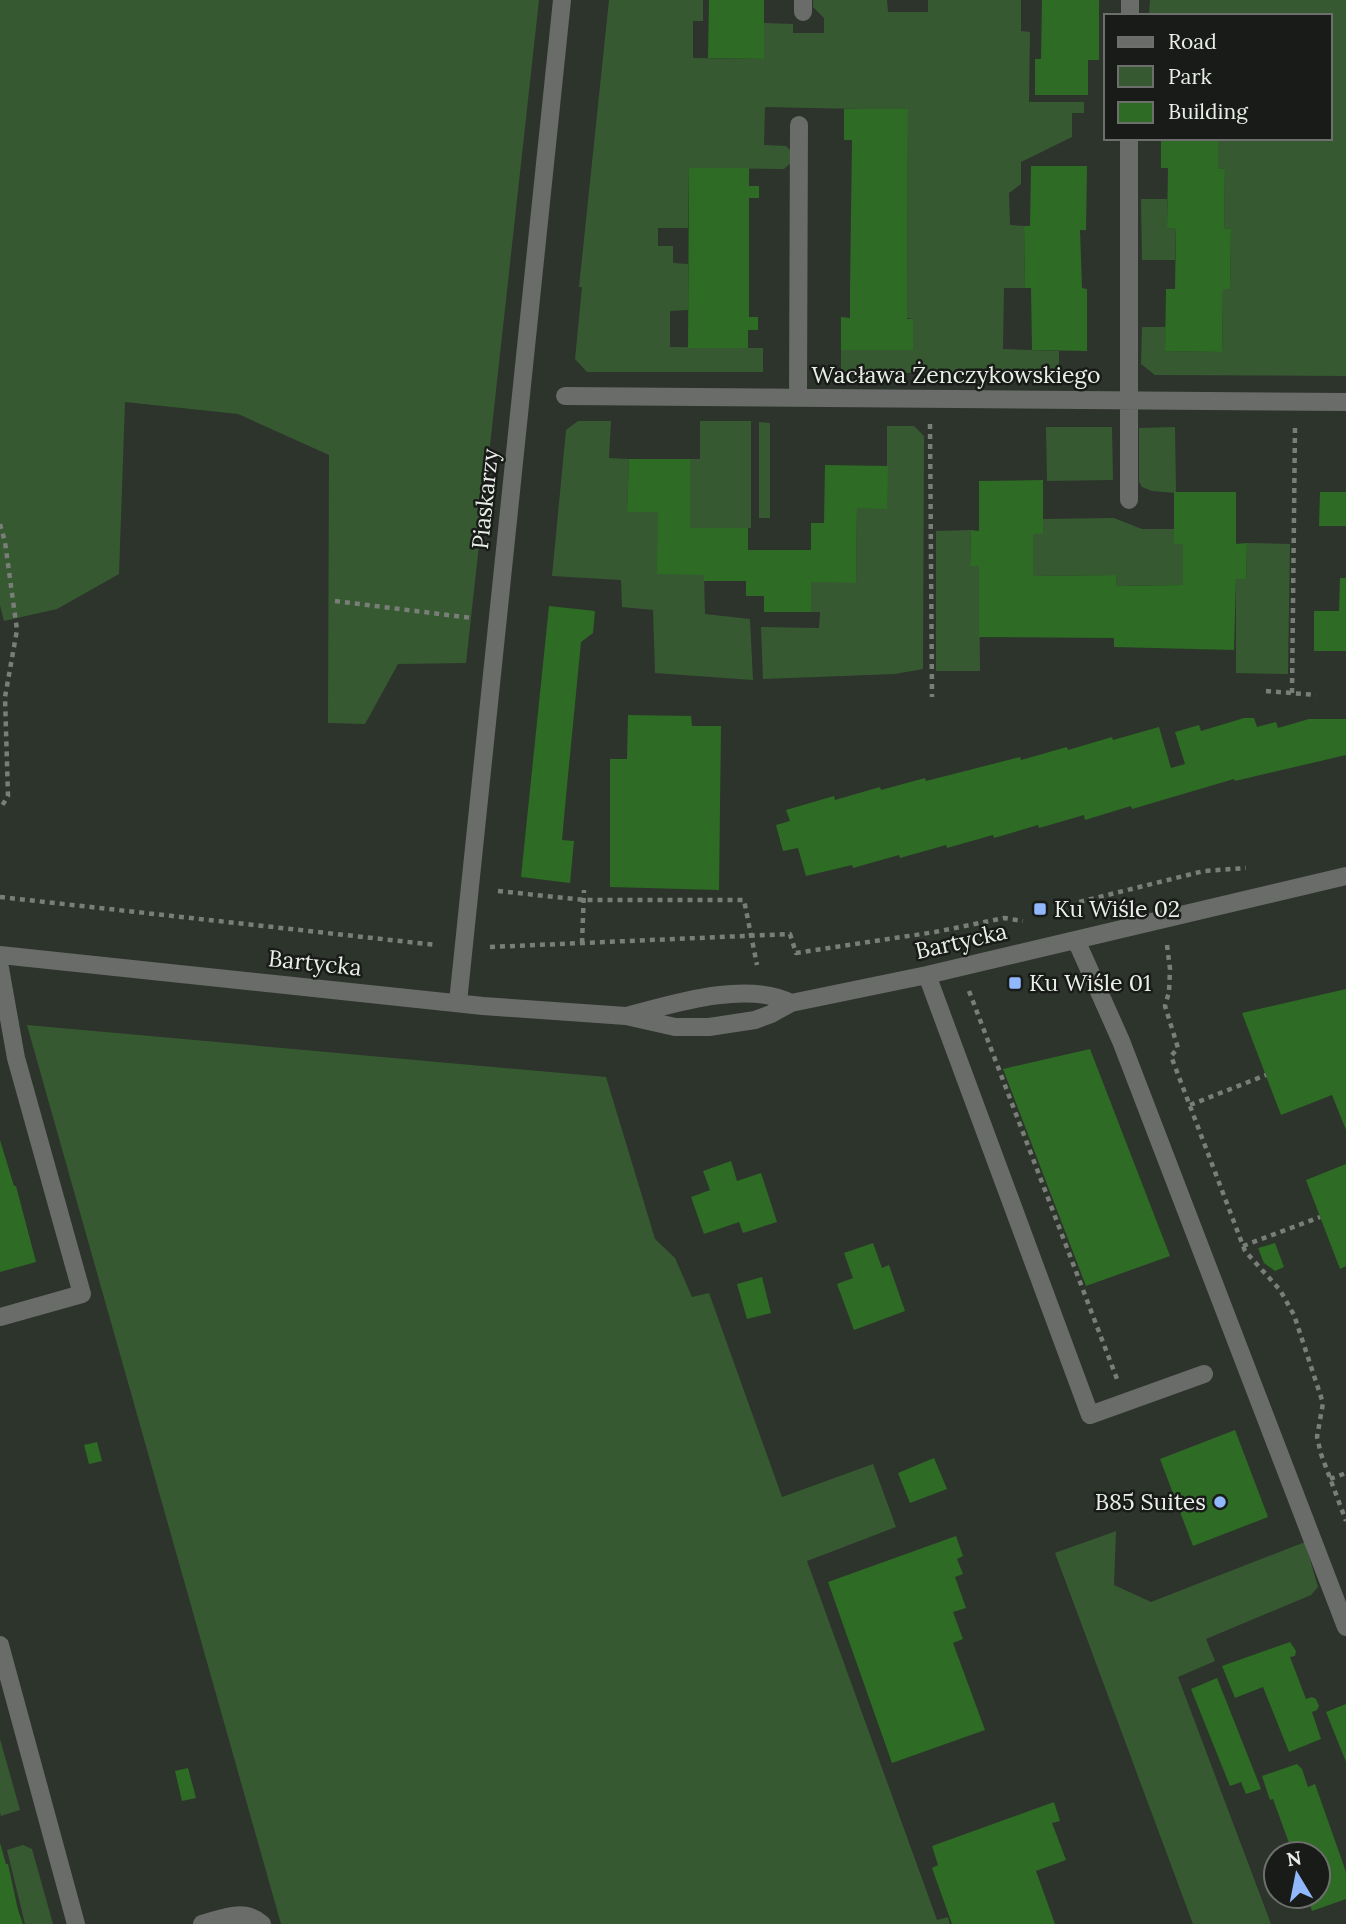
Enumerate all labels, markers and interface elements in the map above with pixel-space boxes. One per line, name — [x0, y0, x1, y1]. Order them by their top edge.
legend — [1104, 14, 1332, 140]
text: Road — [1168, 28, 1217, 55]
text: Park — [1168, 63, 1212, 90]
text: Building — [1168, 98, 1248, 125]
street label: Wacława Żenczykowskiego — [812, 360, 1100, 389]
street label: Piaskarzy — [465, 446, 504, 551]
place label: Ku Wiśle 02 — [1054, 894, 1180, 923]
marker: Ku Wiśle 02 — [1032, 901, 1048, 917]
street label: Bartycka — [912, 916, 1010, 965]
street label: Bartycka — [267, 943, 363, 982]
place label: Ku Wiśle 01 — [1029, 968, 1151, 997]
marker: Ku Wiśle 01 — [1007, 975, 1023, 991]
place label: B85 Suites — [1095, 1487, 1206, 1516]
marker: B85 Suites — [1212, 1494, 1228, 1510]
north arrow — [1262, 1840, 1332, 1910]
text: N — [1285, 1845, 1304, 1871]

